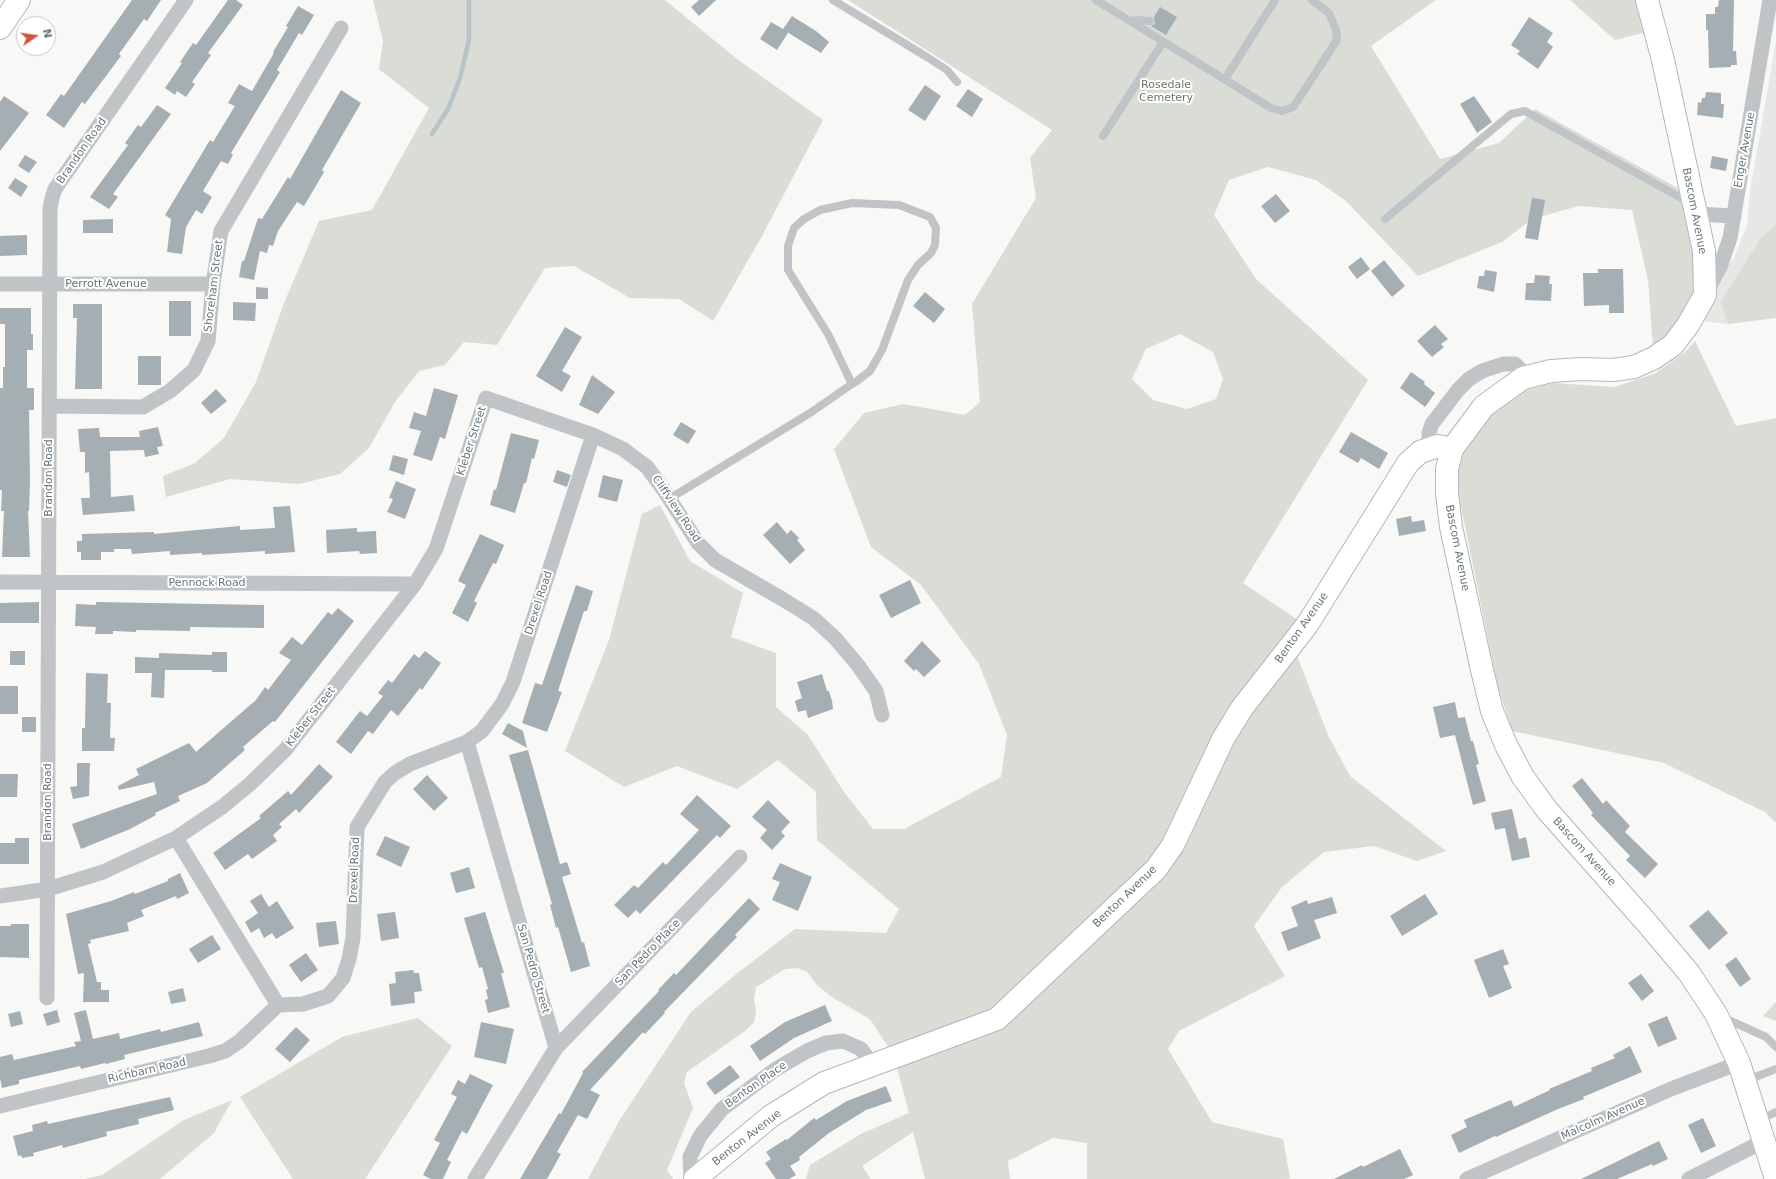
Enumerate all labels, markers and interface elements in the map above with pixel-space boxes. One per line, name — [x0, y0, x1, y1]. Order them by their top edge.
north arrow — [16, 16, 56, 56]
text: N — [40, 27, 55, 39]
park label: Rosedale Cemetery — [1139, 78, 1193, 104]
street label: Enger Avenue — [1732, 111, 1758, 189]
street label: Brandon Road — [54, 115, 110, 187]
street label: Bascom Avenue — [1679, 167, 1709, 255]
street label: Shoreham Street — [202, 239, 226, 333]
street label: Perrott Avenue — [65, 277, 147, 291]
street label: Kleber Street — [455, 405, 489, 477]
street label: Brandon Road — [42, 439, 56, 517]
street label: Cliffview Road — [649, 473, 703, 545]
street label: Bascom Avenue — [1442, 504, 1472, 592]
street label: Drexel Road — [522, 569, 556, 637]
street label: Pennock Road — [168, 576, 246, 590]
street label: Benton Avenue — [1273, 590, 1331, 666]
street label: Kleber Street — [284, 684, 338, 750]
street label: Brandon Road — [41, 763, 55, 841]
street label: Bascom Avenue — [1550, 815, 1618, 889]
street label: Drexel Road — [347, 837, 363, 903]
street label: Benton Avenue — [1090, 863, 1160, 931]
street label: San Pedro Place — [613, 917, 683, 989]
street label: San Pedro Street — [514, 923, 552, 1015]
street label: Richbarn Road — [107, 1056, 187, 1086]
street label: Benton Place — [723, 1059, 789, 1111]
street label: Malcolm Avenue — [1559, 1095, 1647, 1143]
street label: Benton Avenue — [710, 1107, 784, 1169]

